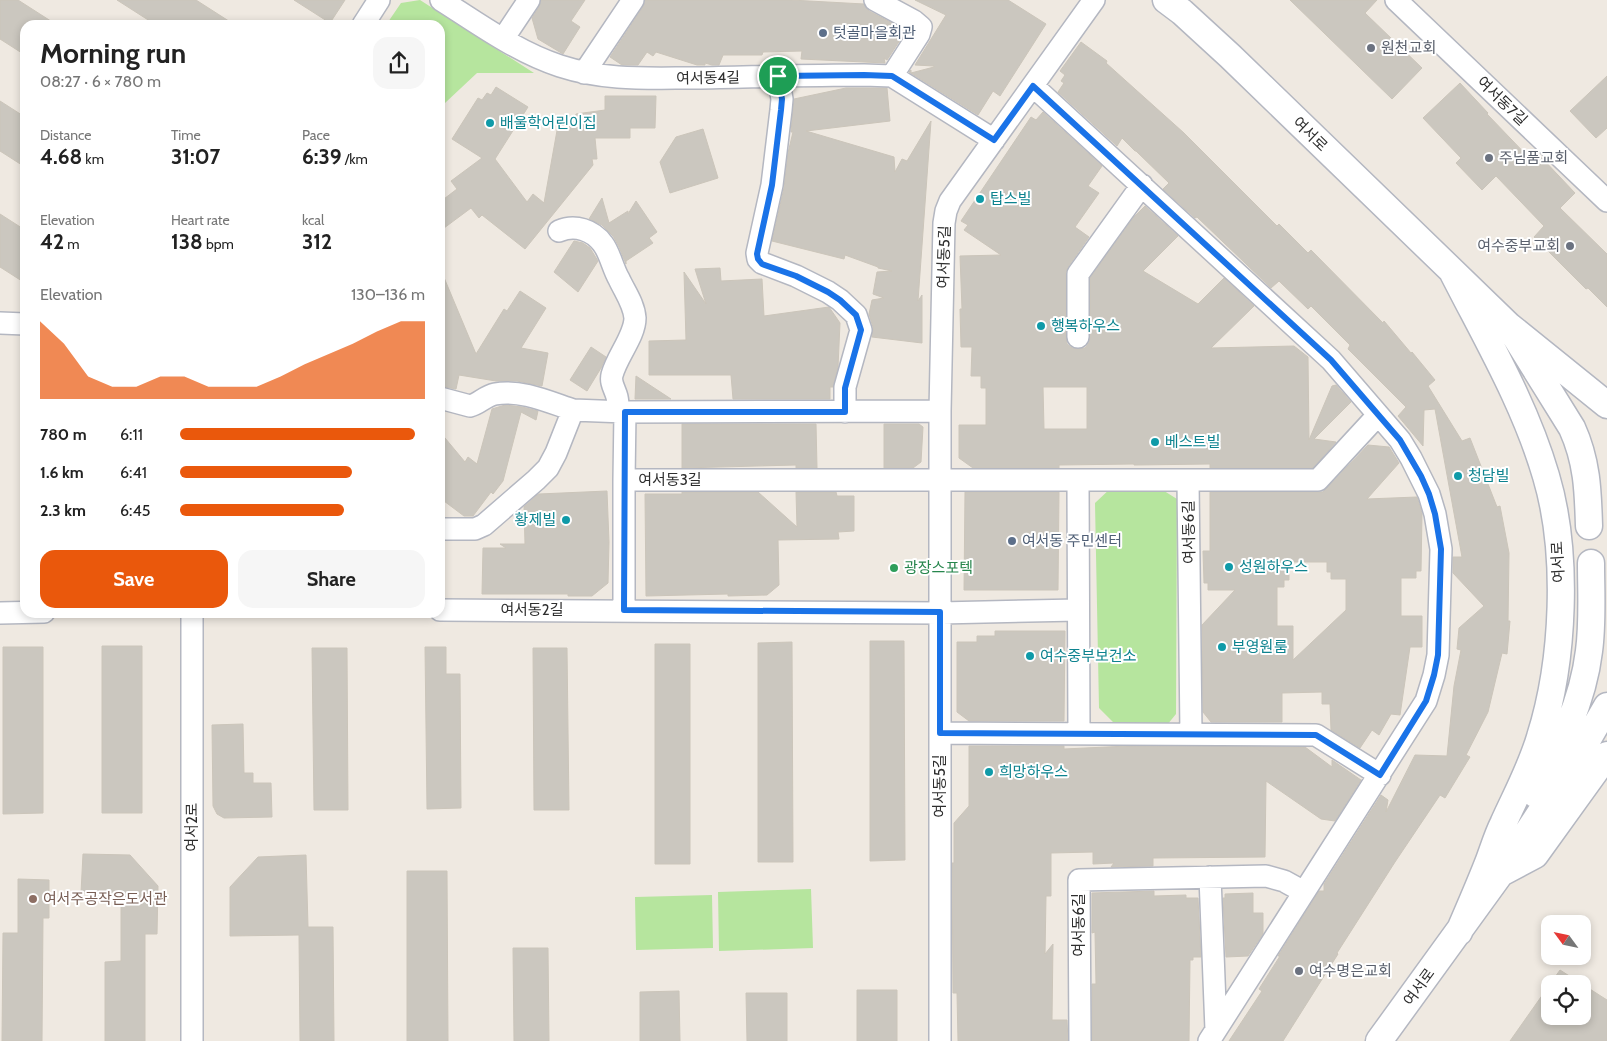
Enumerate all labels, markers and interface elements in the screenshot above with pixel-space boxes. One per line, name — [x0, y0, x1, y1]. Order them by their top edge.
place label: 텃골마을회관 — [833, 24, 916, 42]
marker: 텃골마을회관 — [817, 27, 829, 39]
text: Morning run — [40, 36, 186, 70]
button: share — [373, 37, 425, 89]
place label: 원천교회 — [1381, 39, 1436, 57]
marker: 원천교회 — [1365, 42, 1377, 54]
pin — [757, 55, 799, 97]
icon: arrive — [764, 62, 792, 90]
street label: 여서동4길 — [676, 68, 740, 88]
text: 08:27 · 6 × 780 m — [40, 72, 161, 91]
street label: 여서동7길 — [1473, 73, 1531, 129]
street label: 여서로 — [1289, 113, 1331, 155]
place label: 배울학어린이집 — [500, 114, 597, 132]
marker: 배울학어린이집 — [484, 117, 496, 129]
text: Distance — [40, 126, 92, 144]
text: Time — [171, 126, 201, 144]
text: Pace — [302, 126, 330, 144]
text: 4.68 — [40, 144, 82, 169]
text: 31:07 — [171, 144, 220, 169]
text: 6:39 — [302, 144, 342, 169]
place label: 주님품교회 — [1499, 149, 1568, 167]
text: km — [82, 150, 104, 168]
text: /km — [342, 150, 368, 168]
marker: 주님품교회 — [1483, 152, 1495, 164]
place label: 탑스빌 — [990, 190, 1031, 208]
marker: 탑스빌 — [974, 193, 986, 205]
text: Elevation — [40, 211, 95, 229]
text: Heart rate — [171, 211, 230, 229]
text: kcal — [302, 211, 324, 229]
street label: 여서동5길 — [934, 225, 954, 289]
text: 42 — [40, 229, 64, 254]
text: 138 — [171, 229, 203, 254]
text: 312 — [302, 229, 332, 254]
text: m — [64, 235, 80, 253]
text: bpm — [203, 235, 234, 253]
place label: 여수중부교회 — [1477, 237, 1560, 255]
marker: 여수중부교회 — [1564, 240, 1576, 252]
text: Elevation — [40, 285, 103, 304]
text: 130–136 m — [351, 285, 425, 304]
place label: 행복하우스 — [1051, 317, 1120, 335]
marker: 행복하우스 — [1035, 320, 1047, 332]
text: 780 m — [40, 425, 87, 444]
text: 6:11 — [120, 425, 143, 444]
place label: 베스트빌 — [1165, 433, 1220, 451]
marker: 베스트빌 — [1149, 436, 1161, 448]
text: 1.6 km — [40, 463, 84, 482]
text: 6:41 — [120, 463, 147, 482]
place label: 청담빌 — [1468, 467, 1509, 485]
marker: 청담빌 — [1452, 470, 1464, 482]
street label: 여서동3길 — [638, 471, 702, 489]
street label: 여서동6길 — [1179, 500, 1199, 564]
text: 2.3 km — [40, 501, 86, 520]
text: 6:45 — [120, 501, 150, 520]
place label: 황제빌 — [515, 511, 556, 529]
marker: 황제빌 — [560, 514, 572, 526]
place label: 여서동 주민센터 — [1022, 532, 1122, 550]
marker: 여서동 주민센터 — [1006, 535, 1018, 547]
street label: 여서로 — [1548, 541, 1568, 583]
button: Save — [40, 550, 228, 608]
button: Share — [238, 550, 425, 608]
place label: 성원하우스 — [1239, 558, 1308, 576]
place label: 광장스포텍 — [904, 559, 973, 577]
marker: 성원하우스 — [1223, 561, 1235, 573]
marker: 광장스포텍 — [888, 562, 900, 574]
street label: 여서동2길 — [500, 601, 564, 619]
place label: 부영원룸 — [1232, 638, 1287, 656]
marker: 부영원룸 — [1216, 641, 1228, 653]
place label: 여수중부보건소 — [1040, 647, 1137, 665]
marker: 여수중부보건소 — [1024, 650, 1036, 662]
street label: 여서동5길 — [931, 754, 949, 818]
place label: 희망하우스 — [999, 763, 1068, 781]
marker: 희망하우스 — [983, 766, 995, 778]
street label: 여서2로 — [183, 802, 201, 852]
place label: 여서주공작은도서관 — [43, 890, 167, 908]
marker: 여서주공작은도서관 — [27, 893, 39, 905]
street label: 여서동6길 — [1070, 893, 1088, 957]
north arrow — [1541, 915, 1591, 965]
map controls — [1541, 915, 1591, 1025]
place label: 여수명은교회 — [1309, 962, 1392, 980]
marker: 여수명은교회 — [1293, 965, 1305, 977]
street label: 여서로 — [1400, 965, 1438, 1009]
button: locate — [1541, 975, 1591, 1025]

